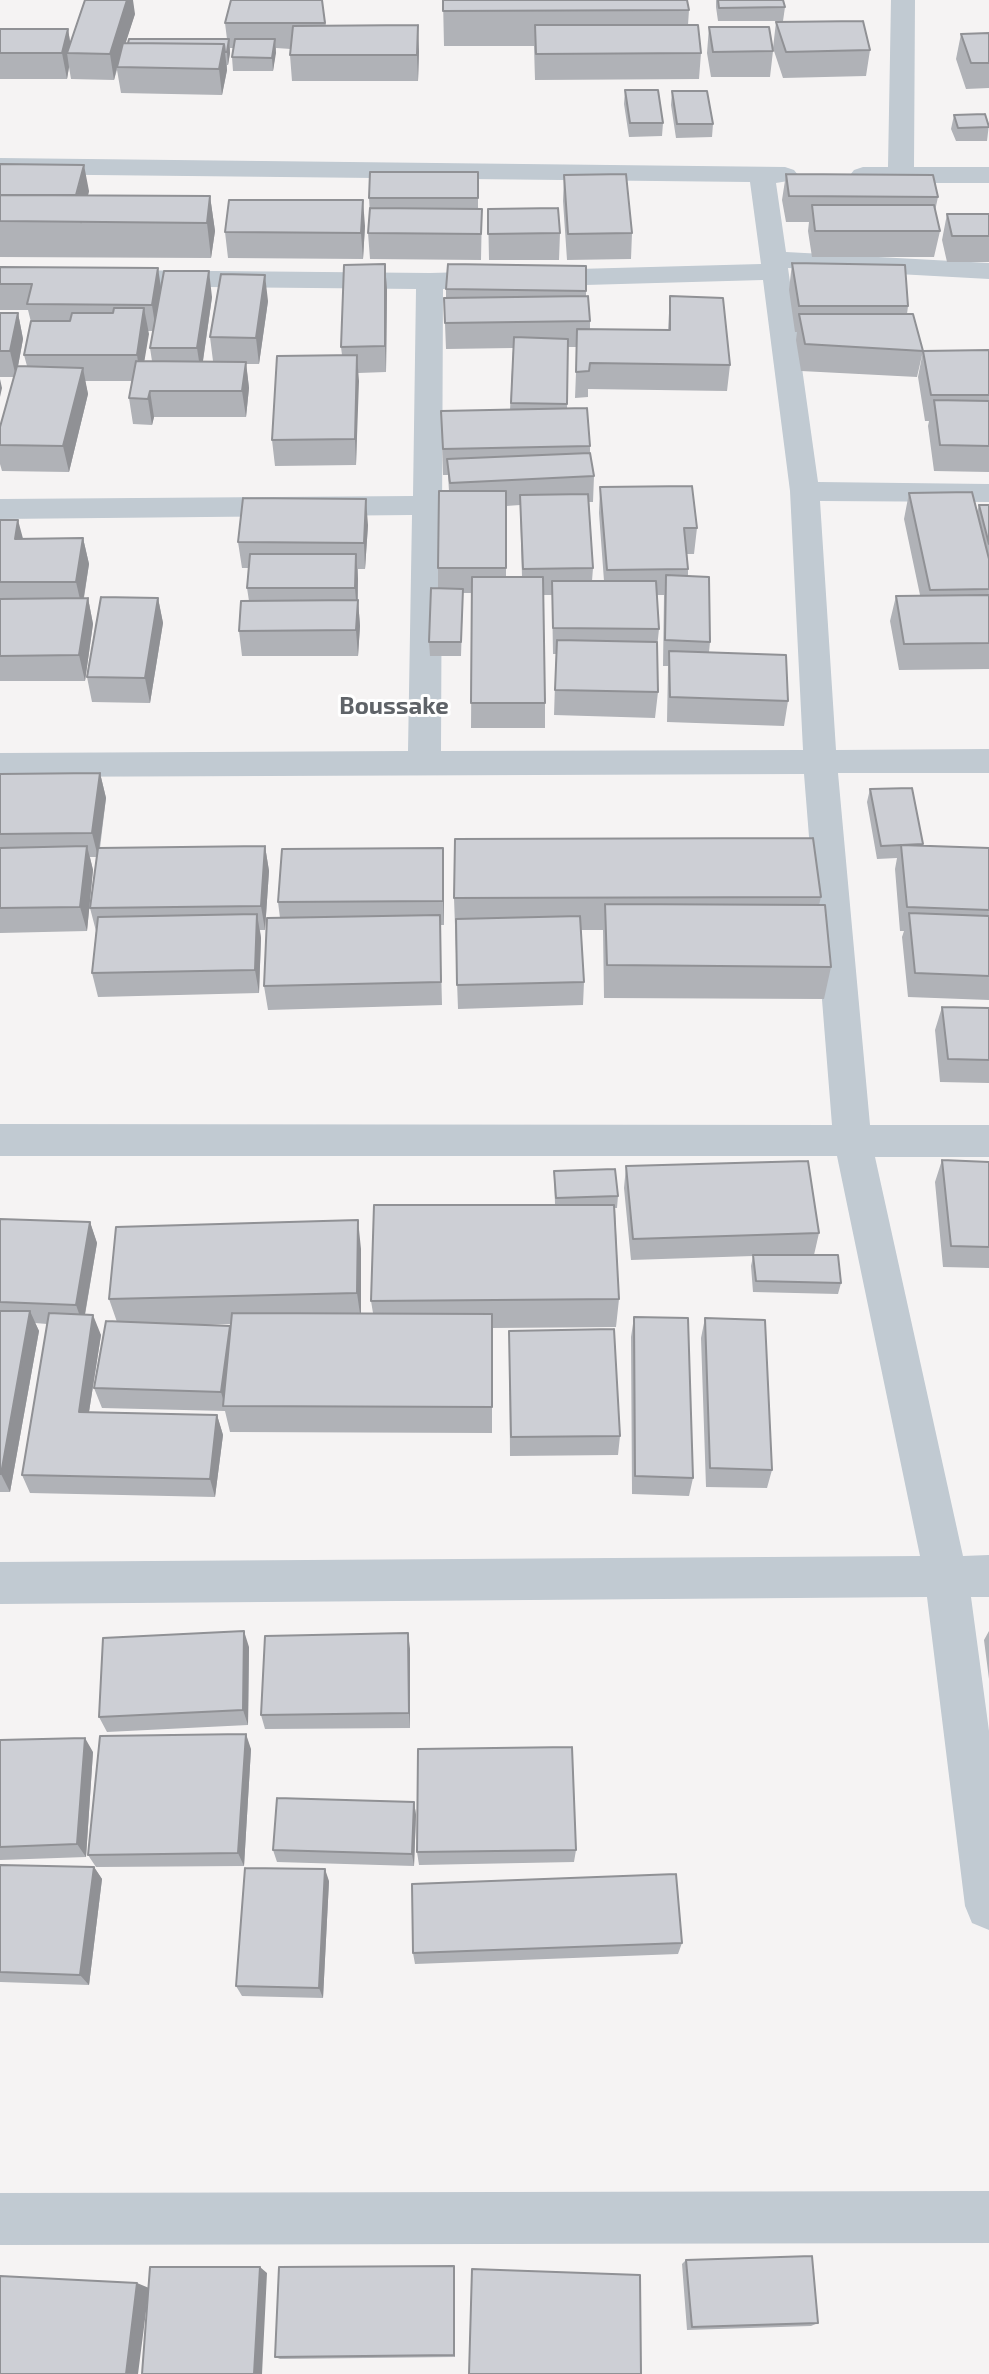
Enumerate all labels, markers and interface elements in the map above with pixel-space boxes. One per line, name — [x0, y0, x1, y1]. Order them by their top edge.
district label: Boussake — [339, 692, 449, 720]

